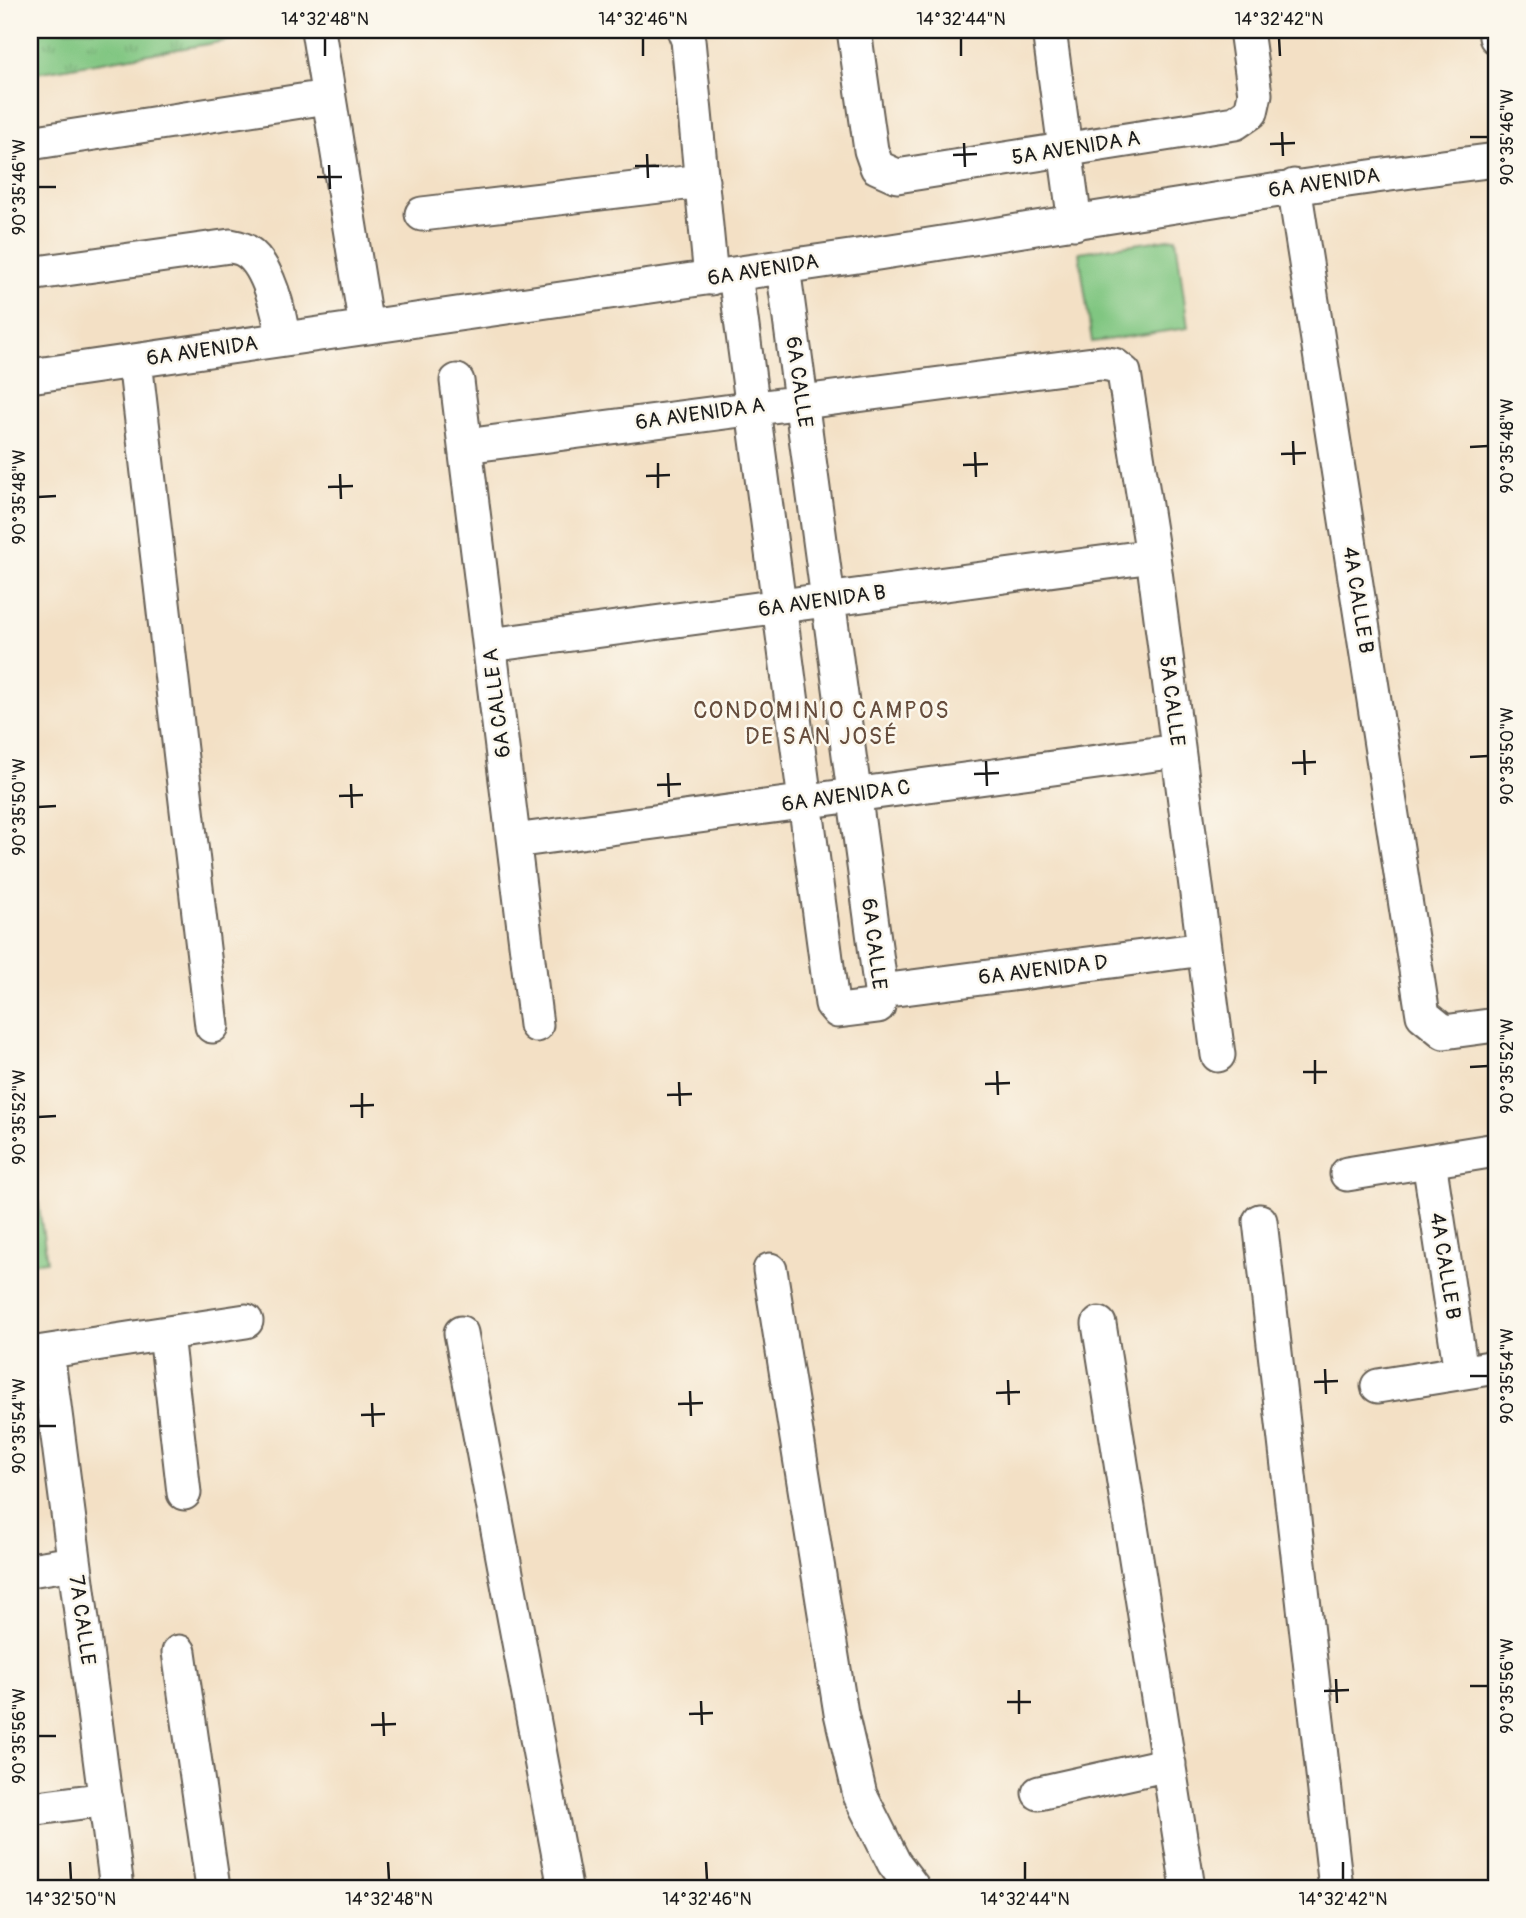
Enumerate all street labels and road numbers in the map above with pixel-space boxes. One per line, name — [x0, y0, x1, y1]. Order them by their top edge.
street label: 5A AVENIDA A — [1010, 125, 1142, 171]
street label: 6A AVENIDA — [1267, 162, 1381, 204]
street label: 6A AVENIDA — [706, 248, 820, 292]
street label: 6A AVENIDA — [145, 330, 259, 372]
street label: 6A CALLE — [779, 335, 819, 429]
street label: 6A AVENIDA A — [634, 392, 766, 436]
street label: 4A CALLE B — [1336, 545, 1380, 655]
street label: 6A AVENIDA B — [756, 579, 888, 623]
street label: 6A CALLE A — [477, 647, 517, 759]
street label: 5A CALLE — [1153, 654, 1191, 748]
street label: 6A AVENIDA C — [780, 774, 912, 818]
street label: 6A CALLE — [855, 897, 893, 991]
street label: 6A AVENIDA D — [977, 949, 1109, 991]
street label: 4A CALLE B — [1423, 1211, 1467, 1321]
street label: 7A CALLE — [62, 1573, 102, 1667]

